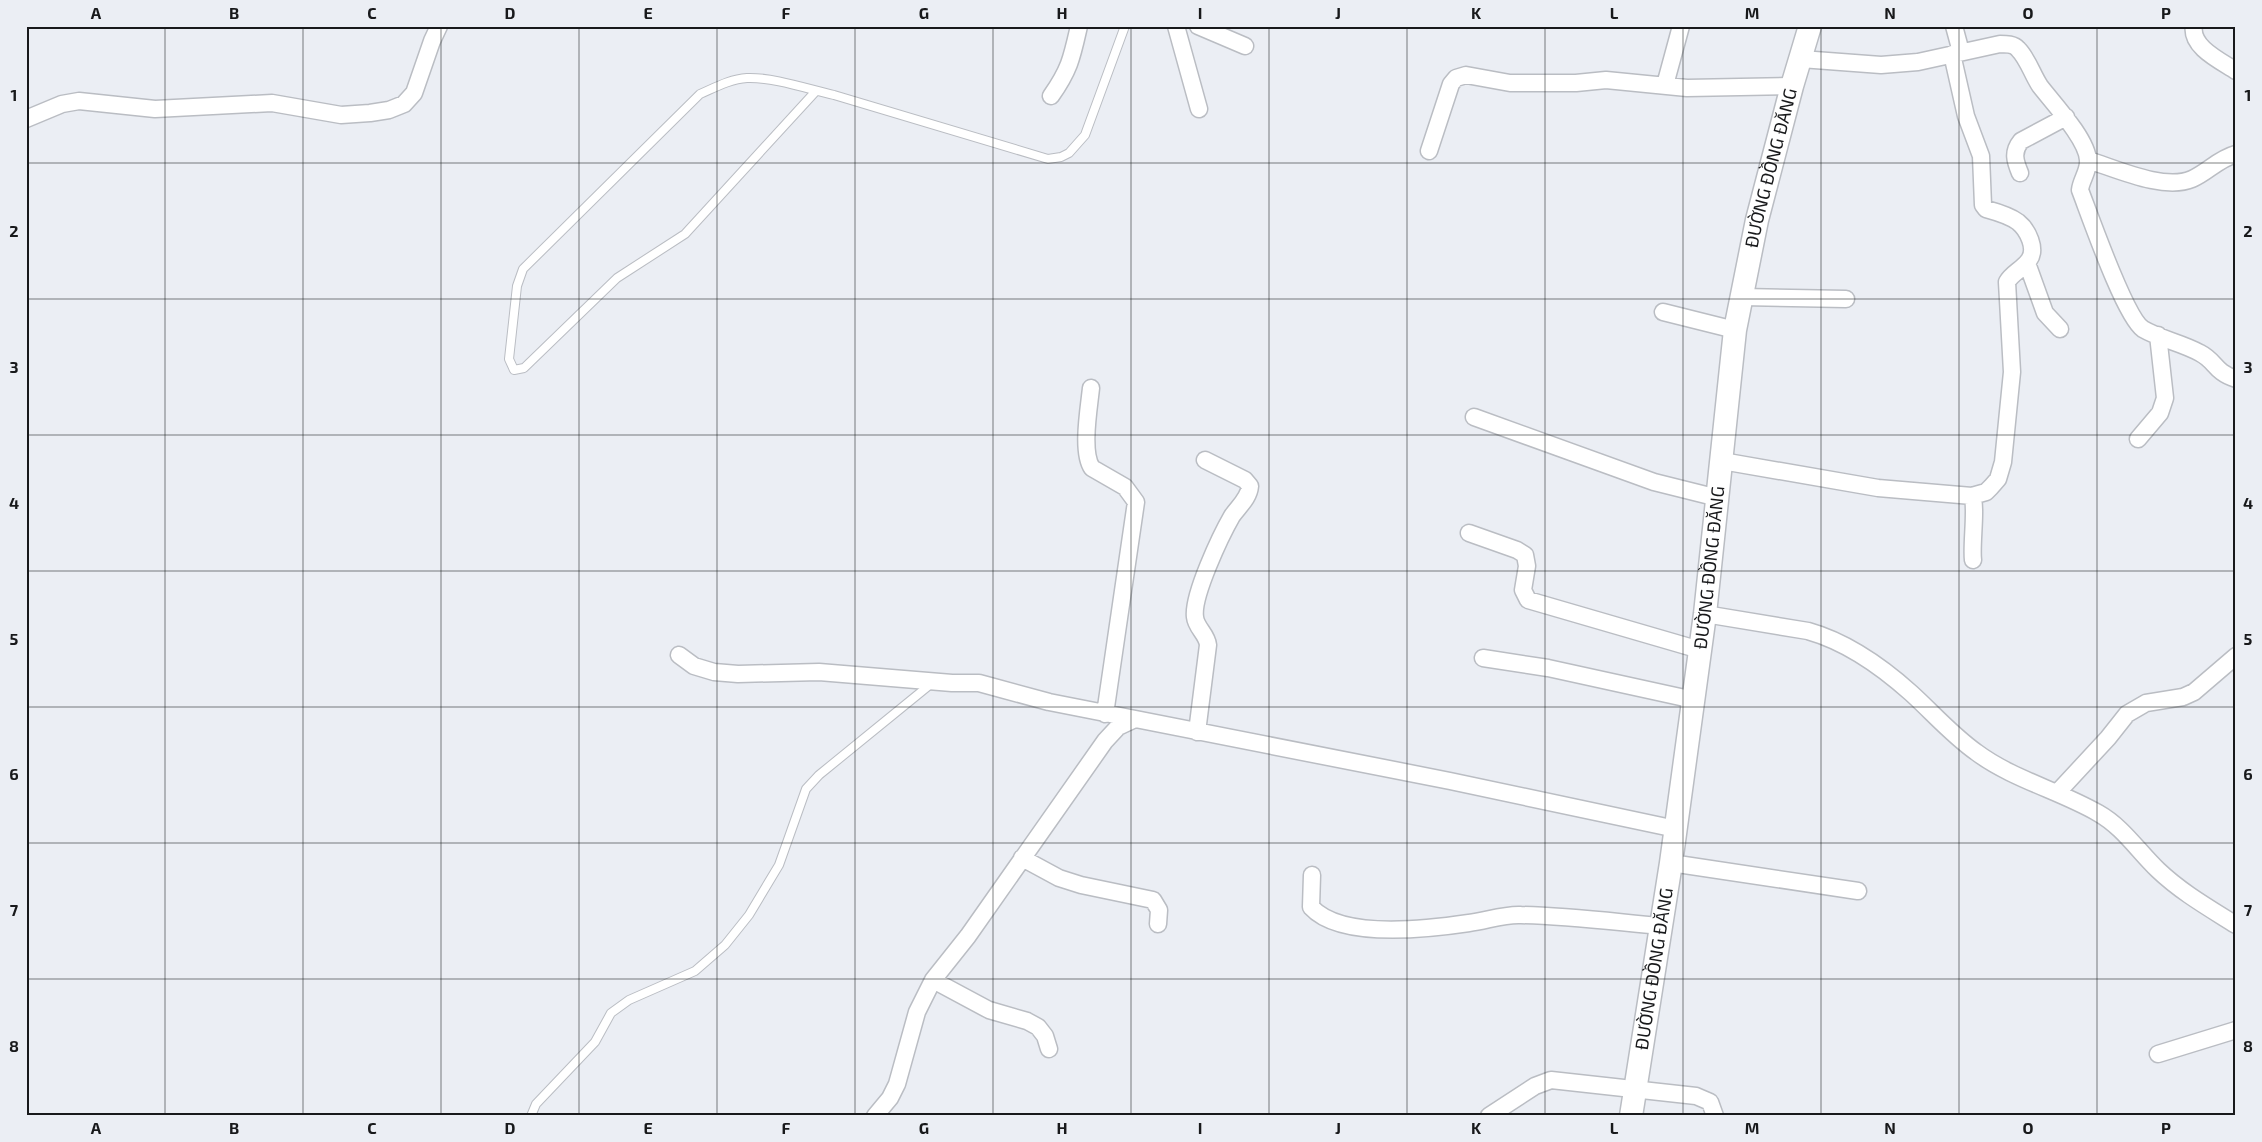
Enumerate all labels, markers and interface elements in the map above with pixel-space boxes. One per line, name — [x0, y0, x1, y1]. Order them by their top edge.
text: A — [91, 3, 102, 22]
text: B — [229, 3, 239, 22]
text: C — [367, 3, 377, 22]
text: D — [505, 3, 516, 22]
text: E — [643, 3, 653, 22]
text: F — [782, 3, 791, 22]
text: G — [919, 3, 929, 22]
text: H — [1056, 3, 1068, 22]
text: I — [1198, 3, 1202, 22]
text: J — [1335, 3, 1341, 22]
text: K — [1471, 3, 1482, 22]
text: L — [1610, 3, 1619, 22]
text: M — [1745, 3, 1759, 22]
text: N — [1884, 3, 1896, 22]
text: O — [2022, 3, 2034, 22]
text: P — [2161, 3, 2171, 22]
text: 1 — [11, 85, 17, 104]
text: 1 — [2245, 85, 2251, 104]
street label: ĐƯỜNG ĐỒNG ĐĂNG — [1740, 86, 1801, 250]
text: 2 — [9, 221, 19, 240]
text: 2 — [2243, 221, 2253, 240]
text: 3 — [9, 357, 19, 376]
text: 3 — [2243, 357, 2253, 376]
street label: ĐƯỜNG ĐỒNG ĐĂNG — [1688, 485, 1728, 650]
text: 4 — [9, 493, 19, 512]
text: 4 — [2243, 493, 2253, 512]
text: 5 — [10, 629, 19, 648]
text: 5 — [2244, 629, 2253, 648]
text: 6 — [9, 764, 19, 783]
text: 6 — [2243, 764, 2253, 783]
street label: ĐƯỜNG ĐỒNG ĐĂNG — [1630, 886, 1677, 1051]
text: 7 — [10, 900, 19, 919]
text: 7 — [2244, 900, 2253, 919]
text: 8 — [9, 1036, 19, 1055]
text: 8 — [2243, 1036, 2253, 1055]
text: A — [91, 1118, 102, 1137]
text: B — [229, 1118, 239, 1137]
text: C — [367, 1118, 377, 1137]
text: D — [505, 1118, 516, 1137]
text: E — [643, 1118, 653, 1137]
text: F — [782, 1118, 791, 1137]
text: G — [919, 1118, 929, 1137]
text: H — [1056, 1118, 1068, 1137]
text: I — [1198, 1118, 1202, 1137]
text: J — [1335, 1118, 1341, 1137]
text: K — [1471, 1118, 1482, 1137]
text: L — [1610, 1118, 1619, 1137]
text: M — [1745, 1118, 1759, 1137]
text: N — [1884, 1118, 1896, 1137]
text: O — [2022, 1118, 2034, 1137]
text: P — [2161, 1118, 2171, 1137]

